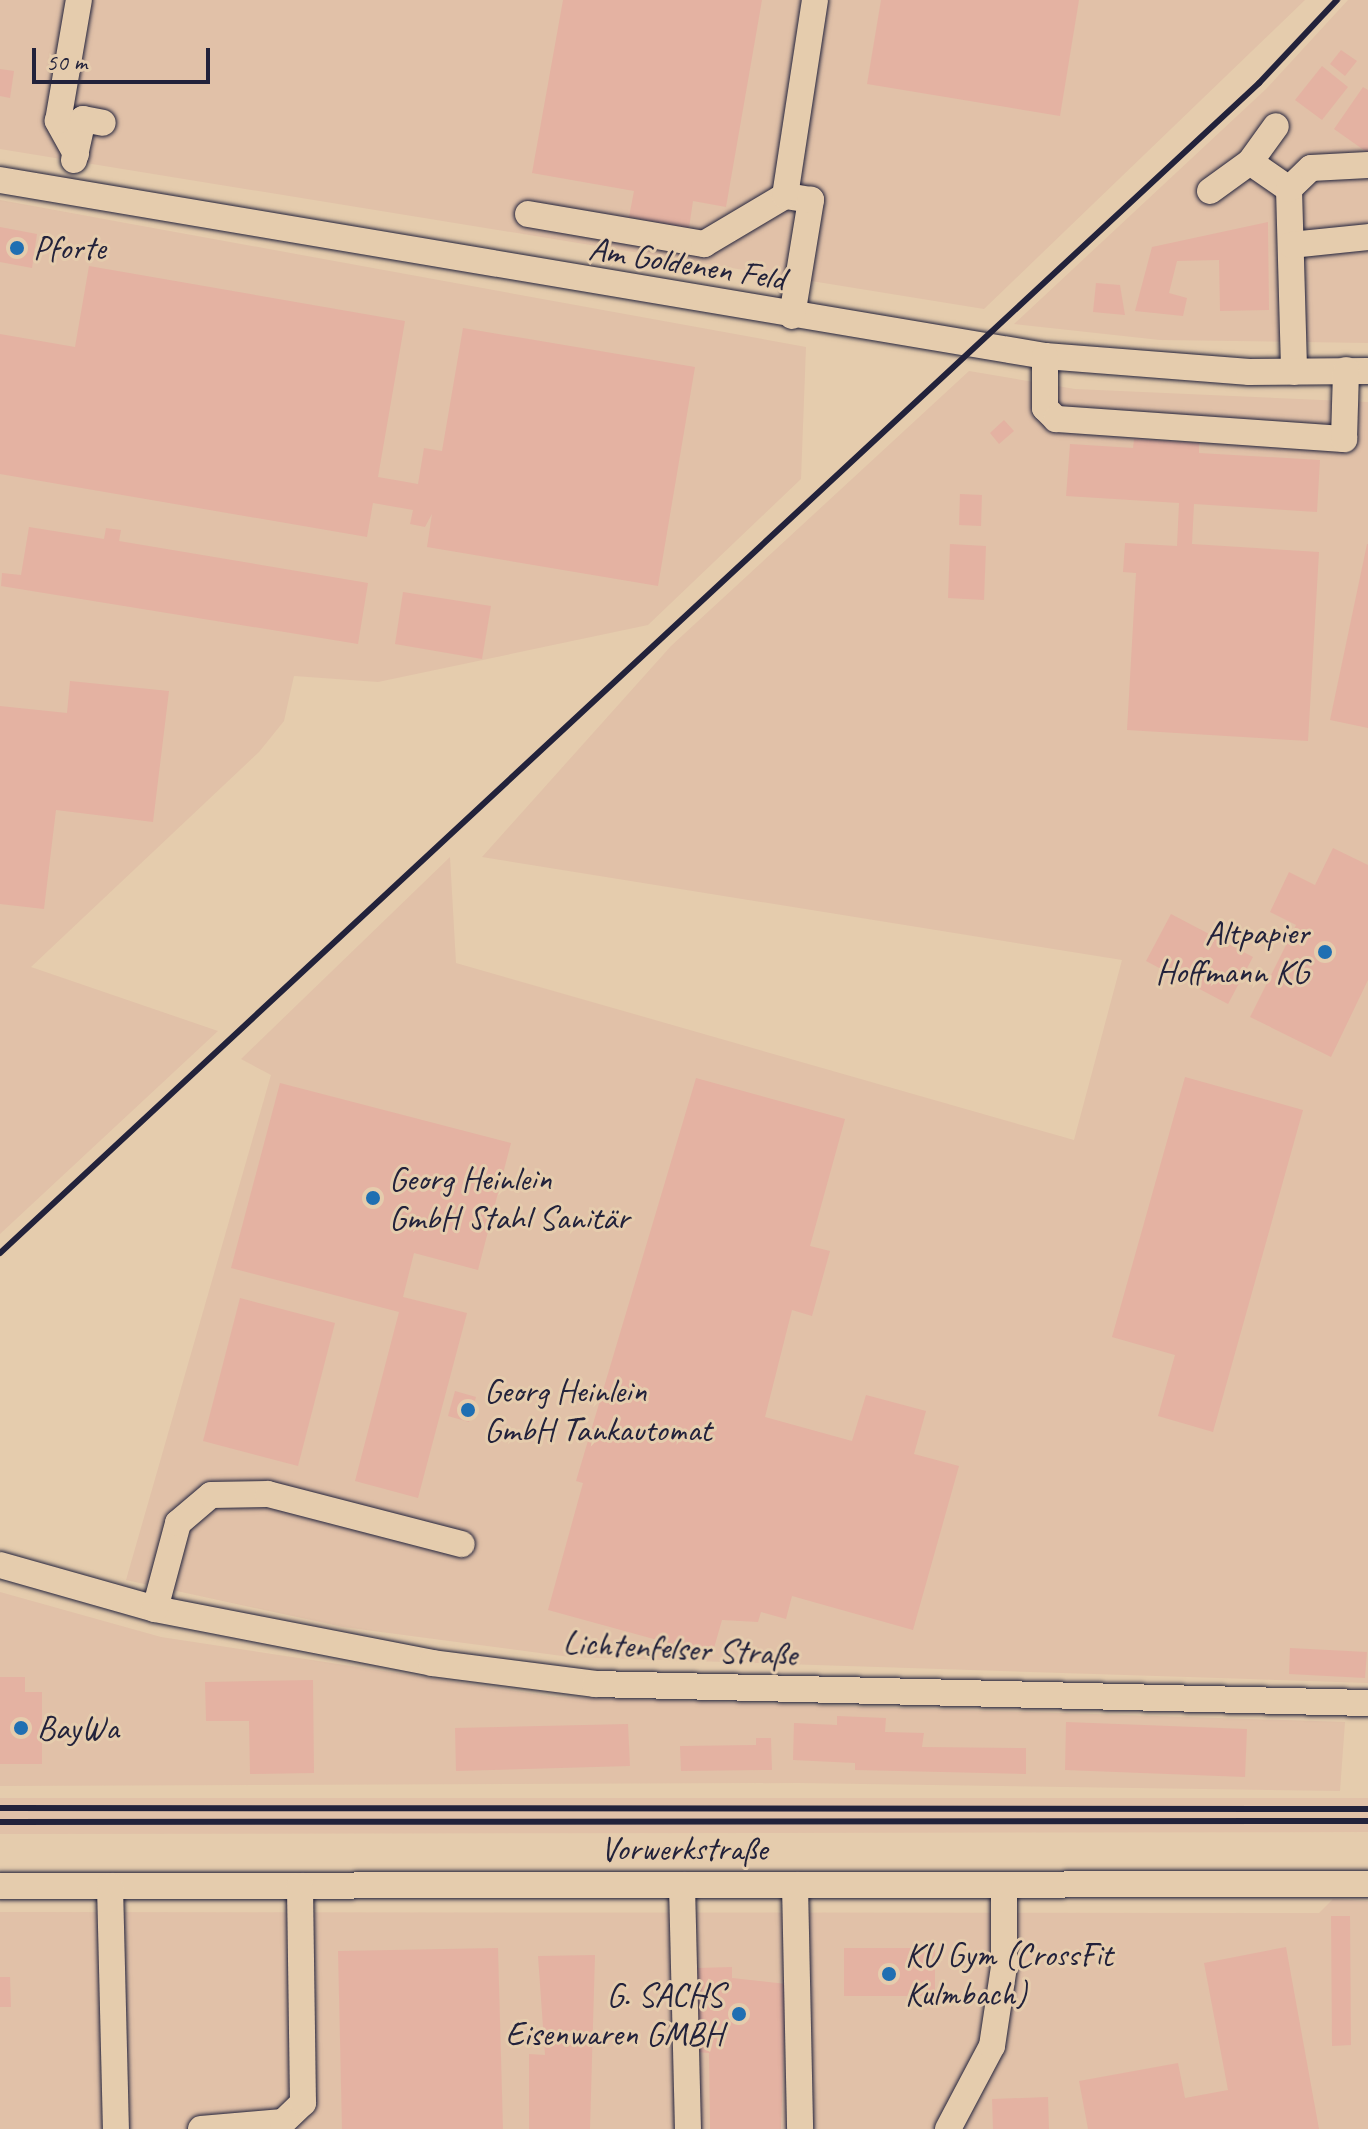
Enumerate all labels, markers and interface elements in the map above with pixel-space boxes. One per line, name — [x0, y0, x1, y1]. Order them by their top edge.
scale bar — [36, 32, 214, 82]
text: 50 m — [46, 47, 87, 77]
street label: Am Goldenen Feld — [586, 227, 788, 299]
place label: Pforte — [33, 228, 106, 268]
marker: Pforte — [8, 239, 26, 257]
place label: Altpapier Hoffmann KG — [1155, 912, 1309, 992]
marker: Altpapier Hoffmann KG — [1316, 943, 1334, 961]
place label: Georg Heinlein GmbH Stahl Sanitär — [389, 1158, 631, 1238]
marker: Georg Heinlein GmbH Stahl Sanitär — [364, 1189, 382, 1207]
place label: Georg Heinlein GmbH Tankautomat — [484, 1370, 711, 1450]
marker: Georg Heinlein GmbH Tankautomat — [459, 1401, 477, 1419]
street label: Lichtenfelser Straße — [561, 1621, 799, 1675]
place label: BayWa — [37, 1708, 119, 1748]
marker: BayWa — [12, 1719, 30, 1737]
street label: Vorwerkstraße — [601, 1829, 767, 1869]
place label: KU Gym (CrossFit Kulmbach) — [905, 1934, 1112, 2014]
marker: KU Gym (CrossFit Kulmbach) — [880, 1965, 898, 1983]
place label: G. SACHS Eisenwaren GMBH — [505, 1974, 723, 2054]
marker: G. SACHS Eisenwaren GMBH — [730, 2005, 748, 2023]

